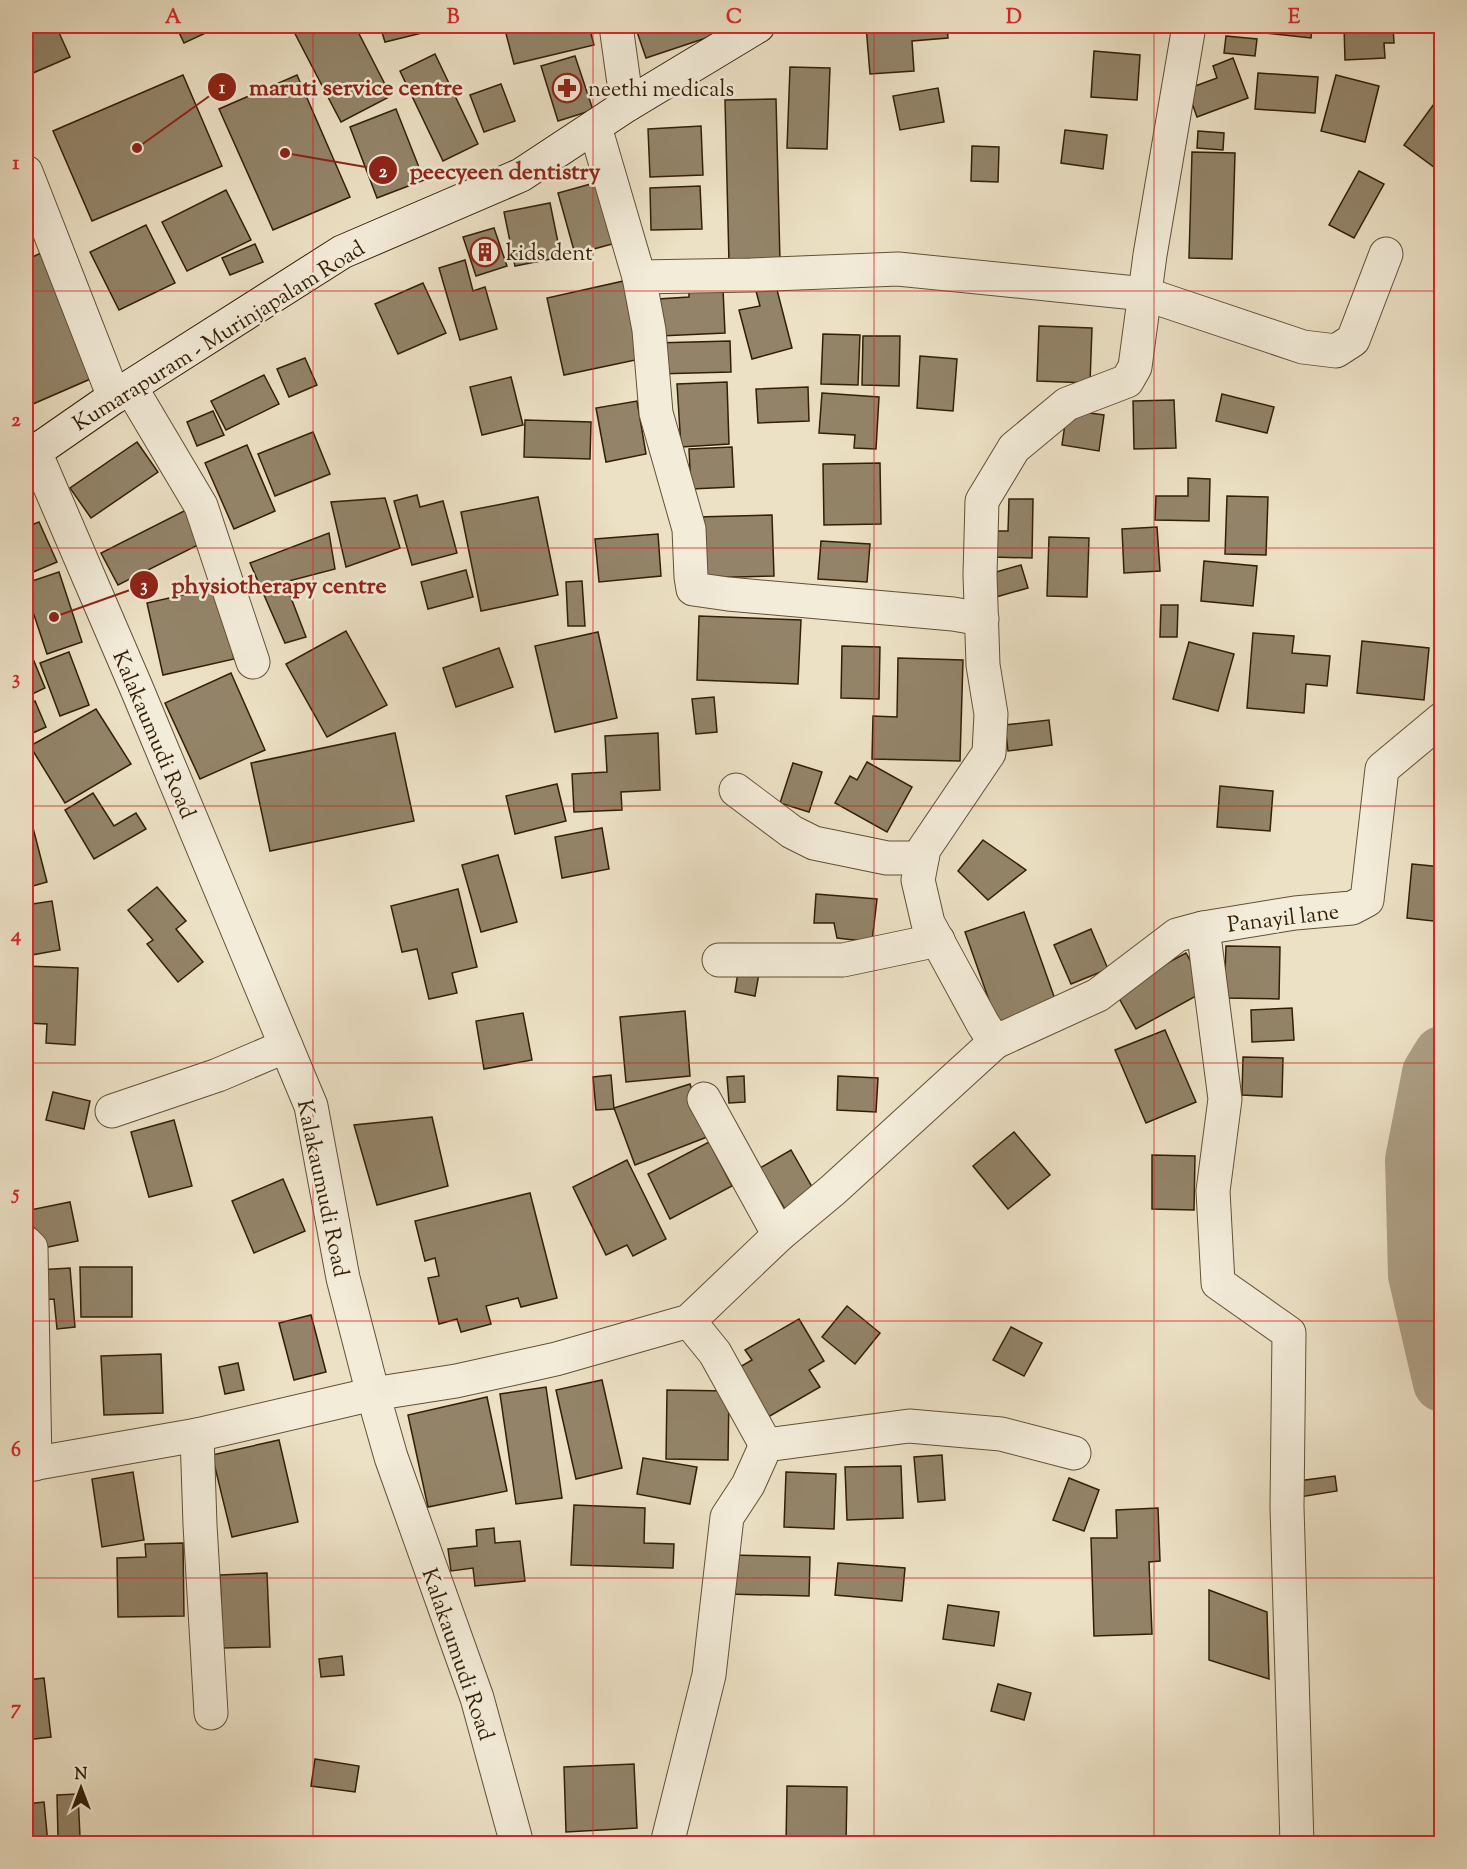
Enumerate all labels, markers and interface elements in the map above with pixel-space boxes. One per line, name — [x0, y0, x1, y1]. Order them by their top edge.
text: A — [165, 4, 182, 33]
text: B — [447, 4, 460, 33]
text: C — [726, 4, 742, 33]
text: D — [1006, 4, 1022, 33]
text: E — [1288, 4, 1301, 33]
callout: maruti service centre — [207, 66, 475, 108]
text: maruti service centre — [249, 72, 463, 106]
pharmacy icon: neethi medicals — [551, 72, 583, 104]
place label: neethi medicals — [588, 75, 734, 107]
text: 1 — [219, 76, 226, 102]
callout: peecyeen dentistry — [368, 149, 613, 191]
text: 1 — [13, 150, 20, 179]
text: peecyeen dentistry — [409, 156, 601, 190]
text: 2 — [379, 160, 388, 186]
street label: Kumarapuram - Murinjapalam Road — [67, 234, 372, 441]
building icon: kids dent — [469, 236, 501, 268]
place label: kids dent — [506, 239, 593, 271]
text: 2 — [11, 407, 21, 436]
callout: physiotherapy centre — [129, 564, 398, 606]
text: physiotherapy centre — [171, 570, 387, 604]
text: 3 — [140, 574, 148, 600]
street label: Kalakaumudi Road — [102, 646, 202, 824]
text: 3 — [12, 665, 20, 694]
street label: Panayil lane — [1226, 897, 1341, 943]
text: 4 — [10, 922, 21, 951]
street label: Kalakaumudi Road — [287, 1097, 355, 1280]
text: 5 — [11, 1180, 20, 1209]
text: 6 — [11, 1437, 21, 1466]
street label: Kalakaumudi Road — [412, 1565, 501, 1745]
text: 7 — [11, 1695, 22, 1724]
north arrow — [51, 1758, 111, 1818]
text: N — [75, 1764, 88, 1787]

